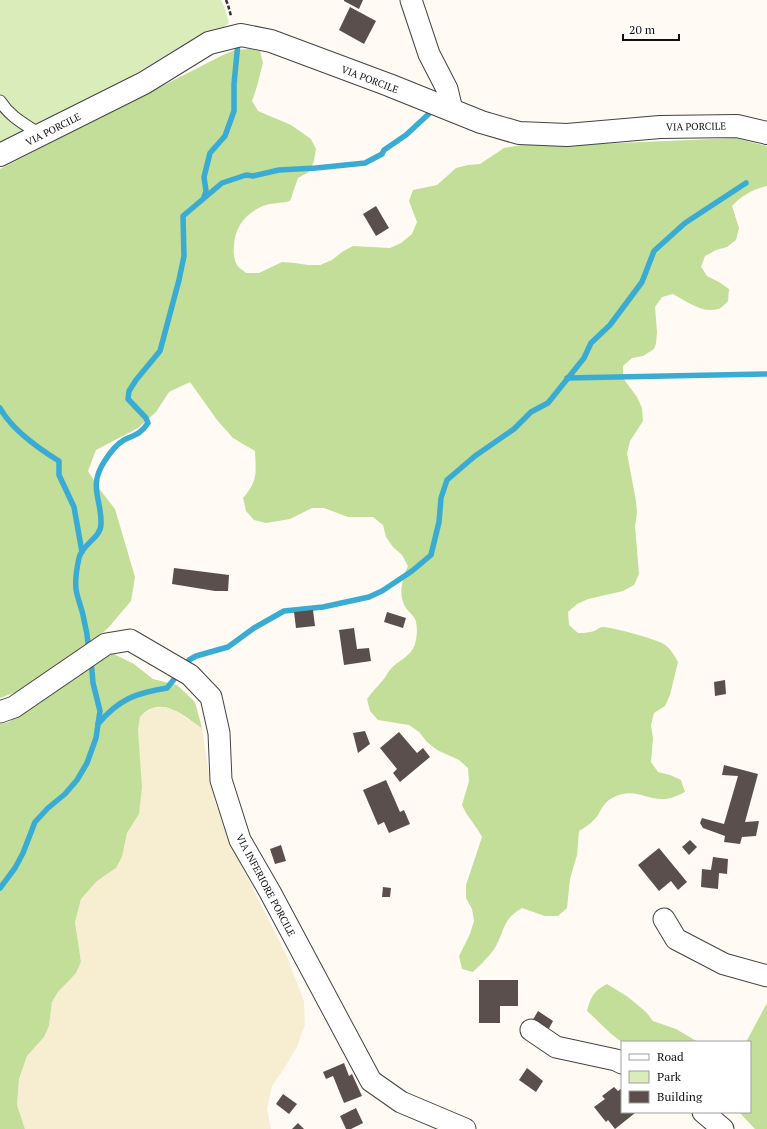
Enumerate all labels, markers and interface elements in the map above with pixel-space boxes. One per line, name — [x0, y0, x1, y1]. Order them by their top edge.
scale bar — [623, 16, 679, 42]
text: 20 m — [629, 22, 656, 37]
street label: VIA PORCILE — [339, 63, 400, 96]
street label: VIA PORCILE — [24, 110, 83, 149]
street label: VIA PORCILE — [666, 119, 726, 134]
street label: VIA INFERIORE PORCILE — [233, 832, 298, 939]
legend — [621, 1041, 751, 1113]
text: Road — [657, 1049, 684, 1064]
text: Park — [657, 1069, 682, 1084]
text: Building — [657, 1089, 703, 1104]

